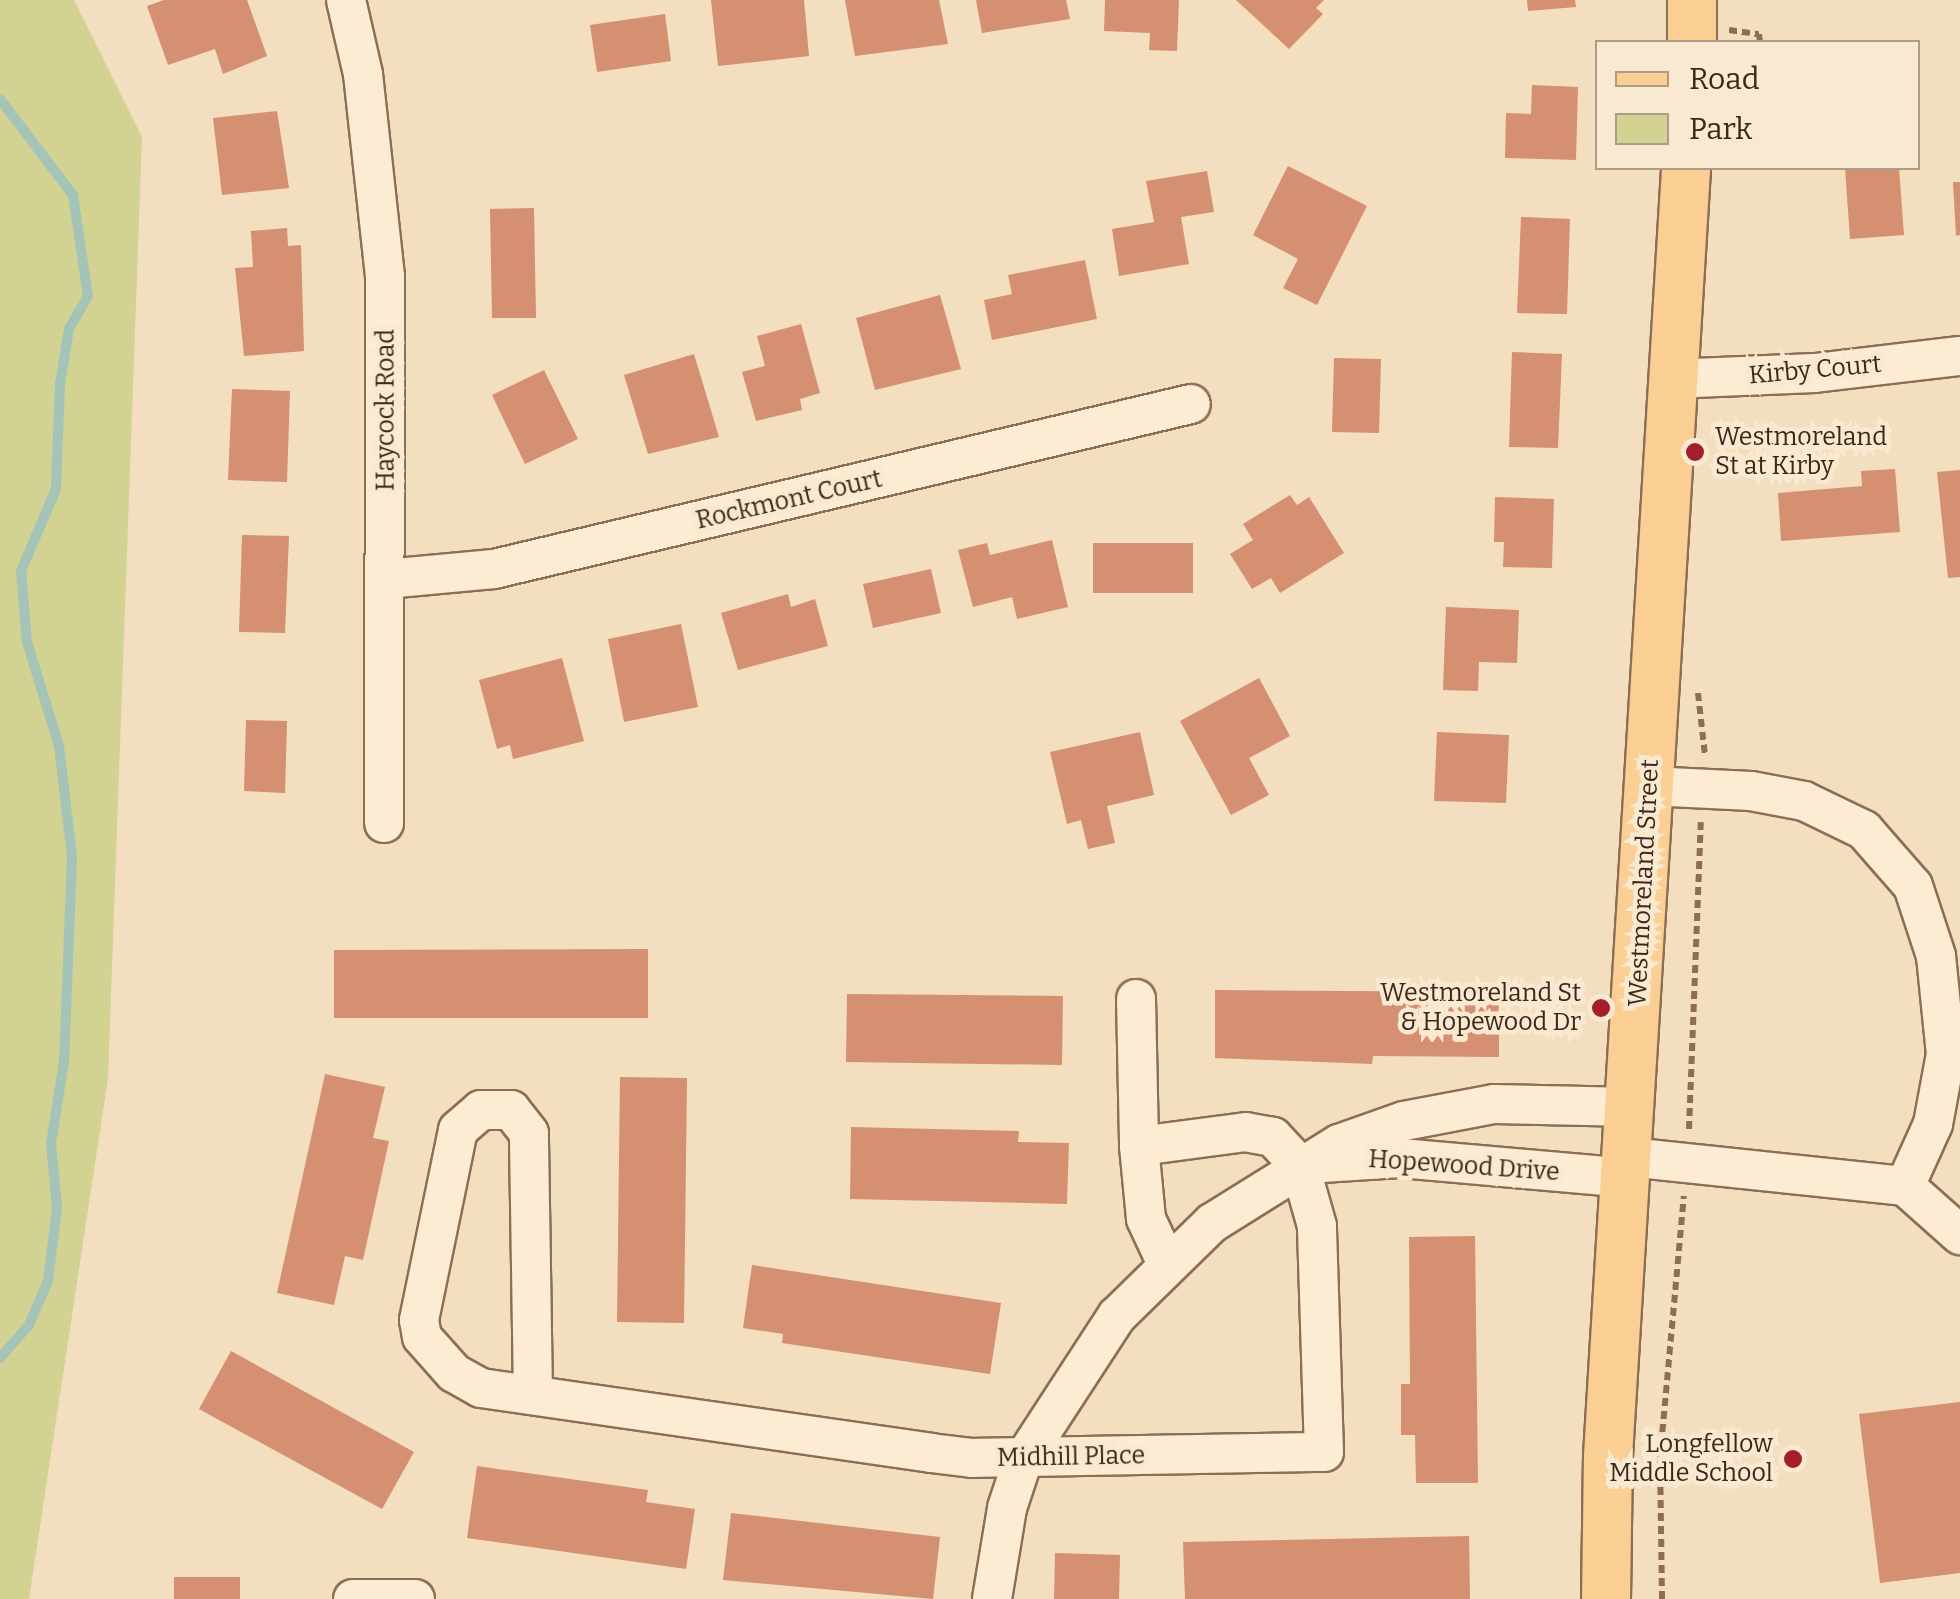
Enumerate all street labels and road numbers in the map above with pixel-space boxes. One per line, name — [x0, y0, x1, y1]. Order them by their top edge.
street label: Haycock Road — [371, 329, 401, 491]
street label: Kirby Court — [1747, 349, 1883, 391]
street label: Rockmont Court — [693, 464, 885, 536]
street label: Westmoreland Street — [1623, 759, 1665, 1007]
street label: Hopewood Drive — [1367, 1144, 1561, 1188]
street label: Midhill Place — [997, 1441, 1145, 1473]

